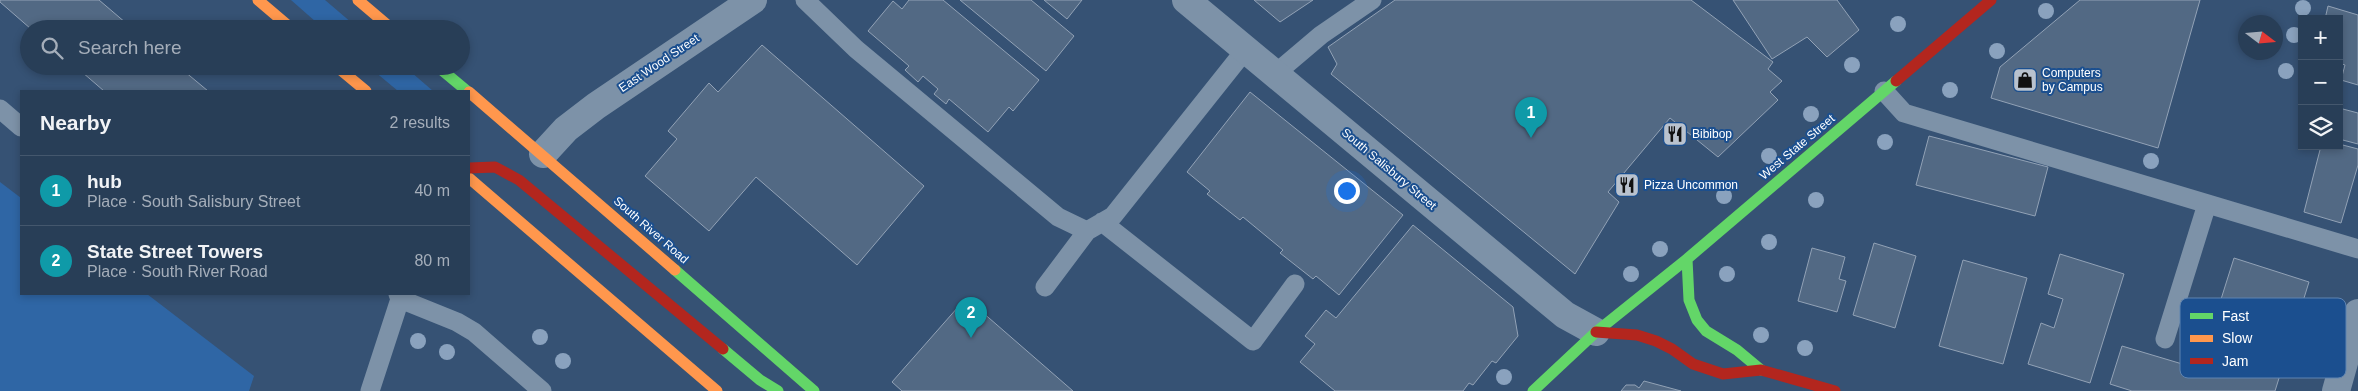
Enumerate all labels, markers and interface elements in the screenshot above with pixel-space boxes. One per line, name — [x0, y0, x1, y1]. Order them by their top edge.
north arrow — [2238, 15, 2283, 60]
map controls — [2298, 15, 2343, 150]
button: + — [2298, 15, 2343, 60]
search box — [20, 20, 470, 75]
street label: East Wood Street — [616, 31, 702, 95]
icon: search — [38, 34, 66, 62]
text: Search here — [78, 37, 182, 58]
button: − — [2298, 60, 2343, 105]
place label: Computers by Campus — [2042, 66, 2103, 94]
shop icon: Computers by Campus — [2012, 67, 2038, 93]
pin: 1 — [1515, 97, 1547, 138]
button: layers — [2298, 105, 2343, 150]
text: Nearby — [40, 111, 111, 134]
street label: West State Street — [1757, 111, 1838, 183]
text: 2 results — [390, 114, 450, 131]
restaurant icon: Bibibop — [1662, 121, 1688, 147]
street label: South Salisbury Street — [1339, 125, 1440, 213]
place label: Bibibop — [1692, 127, 1732, 141]
text: hub — [87, 171, 122, 192]
restaurant icon: Pizza Uncommon — [1614, 172, 1640, 198]
your location — [1334, 178, 1360, 204]
place label: Pizza Uncommon — [1644, 178, 1738, 192]
text: 1 — [52, 182, 60, 199]
text: 40 m — [414, 182, 450, 199]
text: Place · South Salisbury Street — [87, 193, 300, 210]
street label: South River Road — [611, 194, 691, 266]
text: State Street Towers — [87, 241, 263, 262]
text: 2 — [52, 252, 60, 269]
text: 80 m — [414, 252, 450, 269]
text: Place · South River Road — [87, 263, 268, 280]
pin: 2 — [955, 297, 987, 338]
legend — [2180, 298, 2346, 378]
text: Fast — [2222, 308, 2249, 324]
text: Slow — [2222, 330, 2253, 346]
text: Jam — [2222, 353, 2248, 369]

